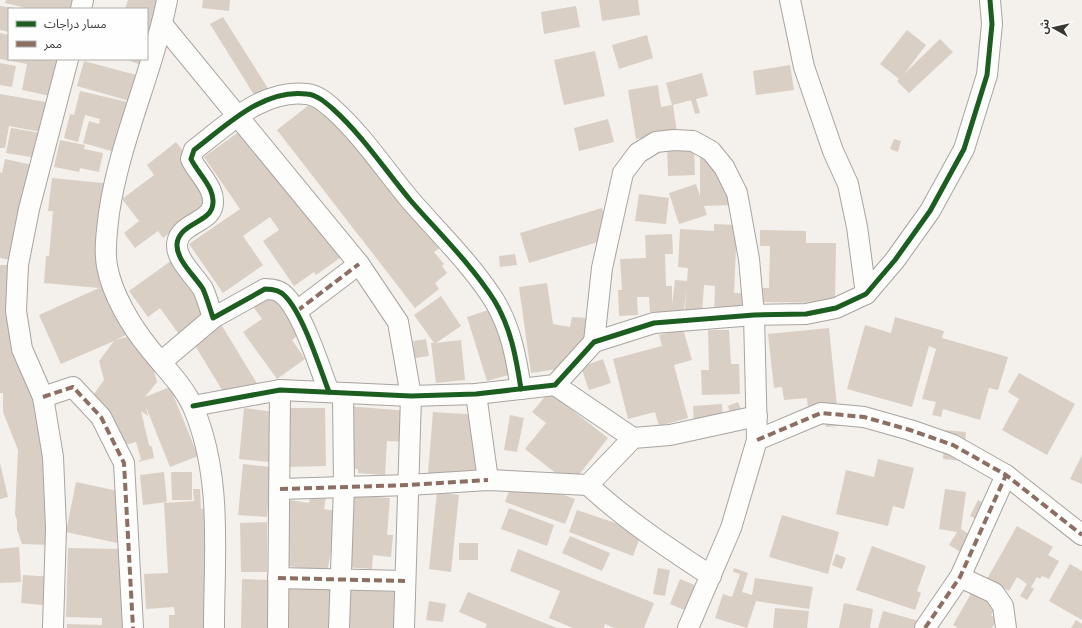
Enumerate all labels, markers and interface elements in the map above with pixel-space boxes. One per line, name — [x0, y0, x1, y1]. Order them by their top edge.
legend — [8, 8, 148, 60]
north arrow — [1034, 8, 1074, 48]
text: مسار دراجات — [44, 17, 107, 31]
text: ش — [1037, 18, 1052, 35]
text: ممر — [43, 37, 62, 51]

